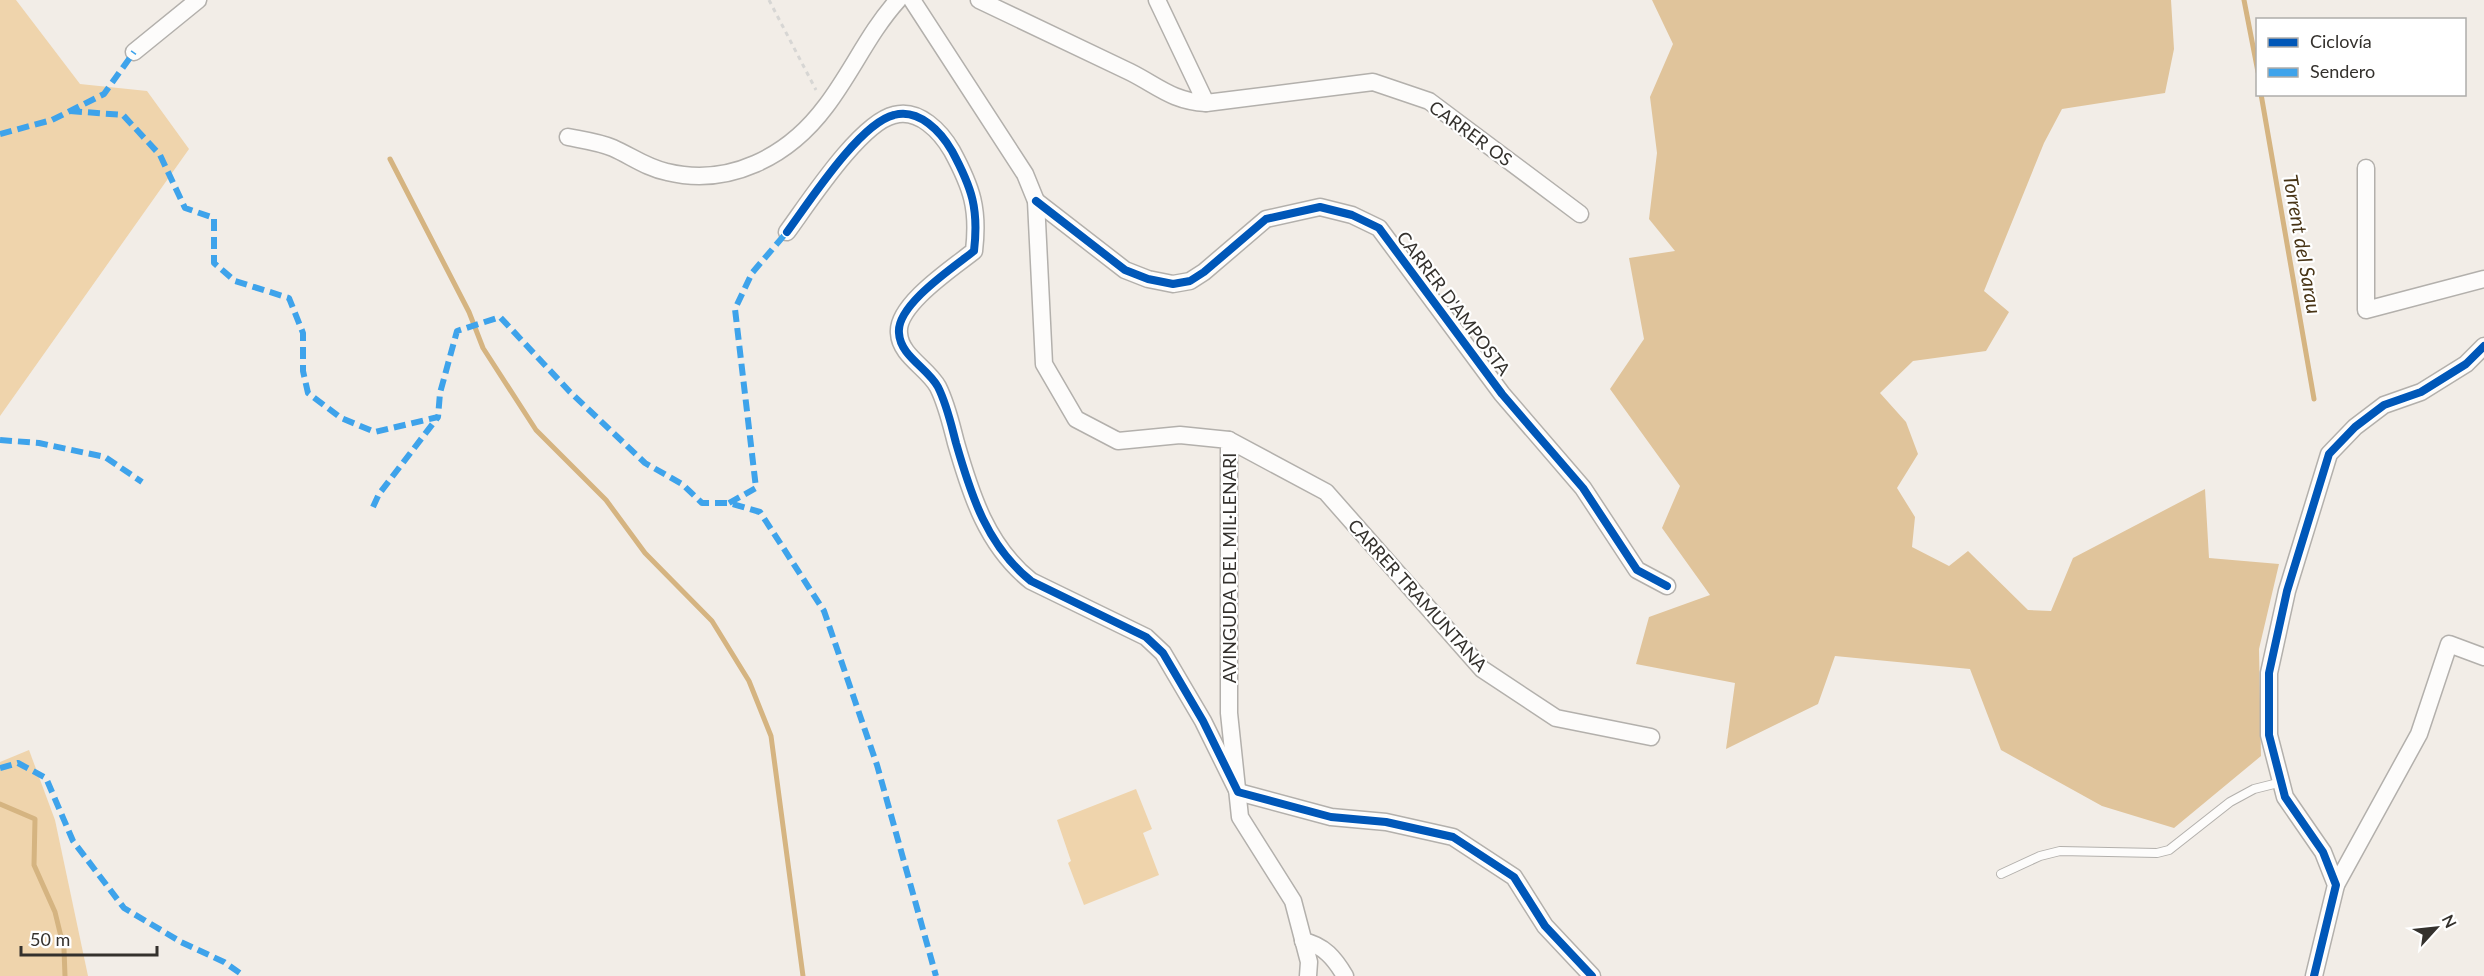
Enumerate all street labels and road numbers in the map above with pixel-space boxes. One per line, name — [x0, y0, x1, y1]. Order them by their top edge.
street label: CARRER OS — [1425, 96, 1517, 170]
street label: CARRER D'AMPOSTA — [1393, 227, 1516, 380]
street label: AVINGUDA DEL MIL·LENARI — [1218, 453, 1240, 683]
street label: CARRER TRAMUNTANA — [1344, 514, 1493, 676]

